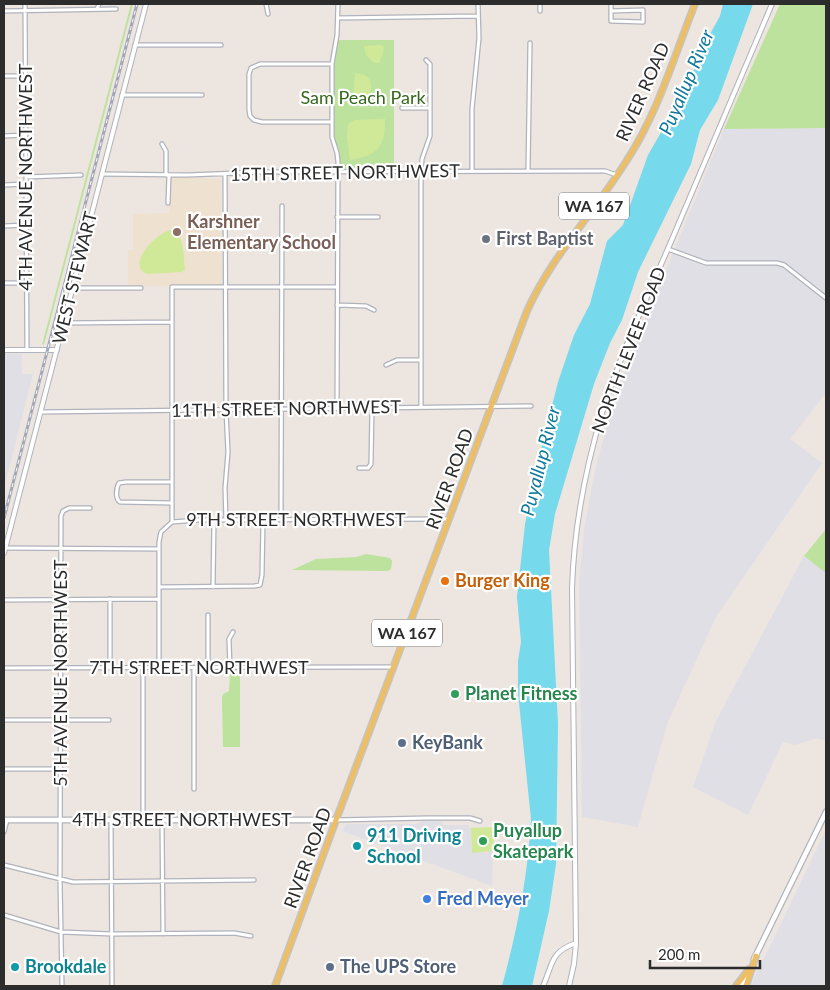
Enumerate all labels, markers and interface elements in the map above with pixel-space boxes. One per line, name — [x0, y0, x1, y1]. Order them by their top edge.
water label: Puyallup River — [653, 25, 718, 138]
street label: RIVER ROAD — [611, 39, 674, 144]
street label: 4TH AVENUE NORTHWEST — [14, 63, 36, 291]
park label: Sam Peach Park — [300, 86, 426, 108]
street label: 15TH STREET NORTHWEST — [230, 159, 460, 185]
road number: WA 167 — [559, 192, 629, 220]
street label: WEST STEWART — [47, 209, 101, 346]
place label: Karshner Elementary School — [187, 210, 336, 253]
marker: Karshner Elementary School — [171, 226, 183, 238]
place label: First Baptist — [496, 227, 594, 249]
marker: First Baptist — [480, 233, 492, 245]
street label: NORTH LEVEE ROAD — [586, 263, 670, 436]
street label: 11TH STREET NORTHWEST — [171, 395, 401, 421]
water label: Puyallup River — [515, 403, 564, 518]
street label: RIVER ROAD — [421, 425, 478, 532]
street label: 9TH STREET NORTHWEST — [186, 508, 406, 530]
street label: 5TH AVENUE NORTHWEST — [49, 559, 71, 787]
place label: Burger King — [455, 569, 550, 591]
marker: Burger King — [439, 575, 451, 587]
road number: WA 167 — [372, 620, 442, 646]
street label: 7TH STREET NORTHWEST — [89, 656, 309, 678]
place label: Planet Fitness — [465, 682, 578, 704]
marker: Planet Fitness — [449, 688, 461, 700]
place label: KeyBank — [412, 731, 483, 753]
marker: KeyBank — [396, 737, 408, 749]
street label: RIVER ROAD — [279, 804, 336, 911]
street label: 4TH STREET NORTHWEST — [72, 808, 292, 830]
place label: Puyallup Skatepark — [493, 819, 574, 862]
place label: 911 Driving School — [367, 824, 462, 867]
marker: Puyallup Skatepark — [477, 835, 489, 847]
marker: 911 Driving School — [351, 840, 363, 852]
place label: Fred Meyer — [437, 887, 529, 909]
marker: Fred Meyer — [421, 893, 433, 905]
scale bar — [650, 938, 760, 970]
text: 200 m — [658, 945, 700, 963]
place label: Brookdale — [25, 955, 107, 977]
place label: The UPS Store — [340, 955, 456, 977]
marker: Brookdale — [9, 961, 21, 973]
marker: The UPS Store — [324, 961, 336, 973]

